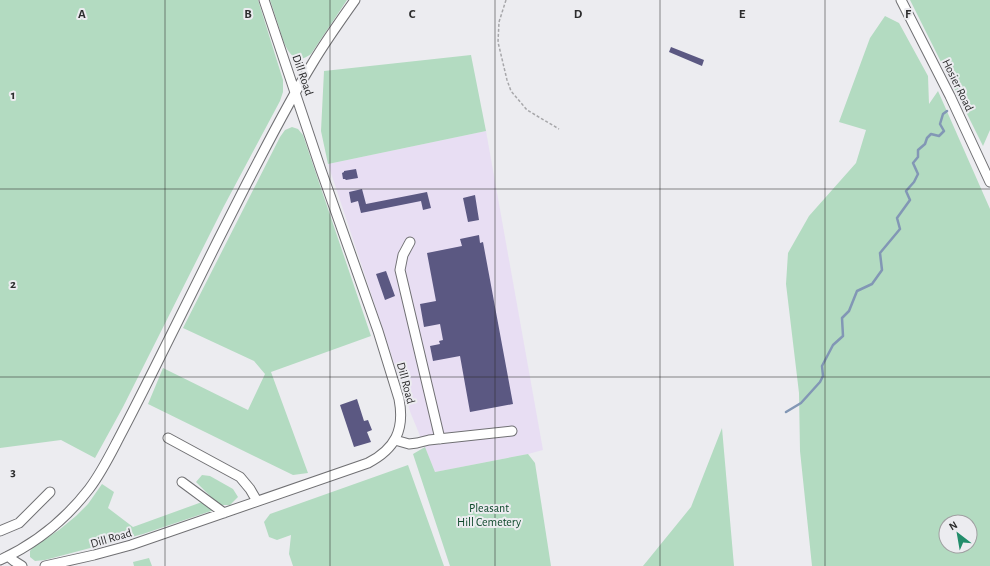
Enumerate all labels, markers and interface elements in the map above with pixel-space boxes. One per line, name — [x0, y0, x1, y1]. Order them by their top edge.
text: A — [78, 8, 86, 21]
text: B — [244, 8, 252, 21]
text: C — [409, 8, 416, 21]
text: D — [574, 8, 583, 21]
text: E — [739, 8, 746, 21]
text: F — [905, 8, 912, 21]
street label: Dill Road — [290, 53, 316, 97]
street label: Hosier Road — [940, 57, 976, 113]
text: 1 — [11, 89, 15, 102]
text: 2 — [10, 278, 16, 291]
street label: Dill Road — [395, 361, 417, 405]
text: 3 — [10, 466, 16, 479]
park label: Pleasant Hill Cemetery — [457, 502, 521, 529]
north arrow — [938, 514, 978, 554]
text: N — [947, 519, 959, 533]
street label: Dill Road — [89, 526, 133, 550]

